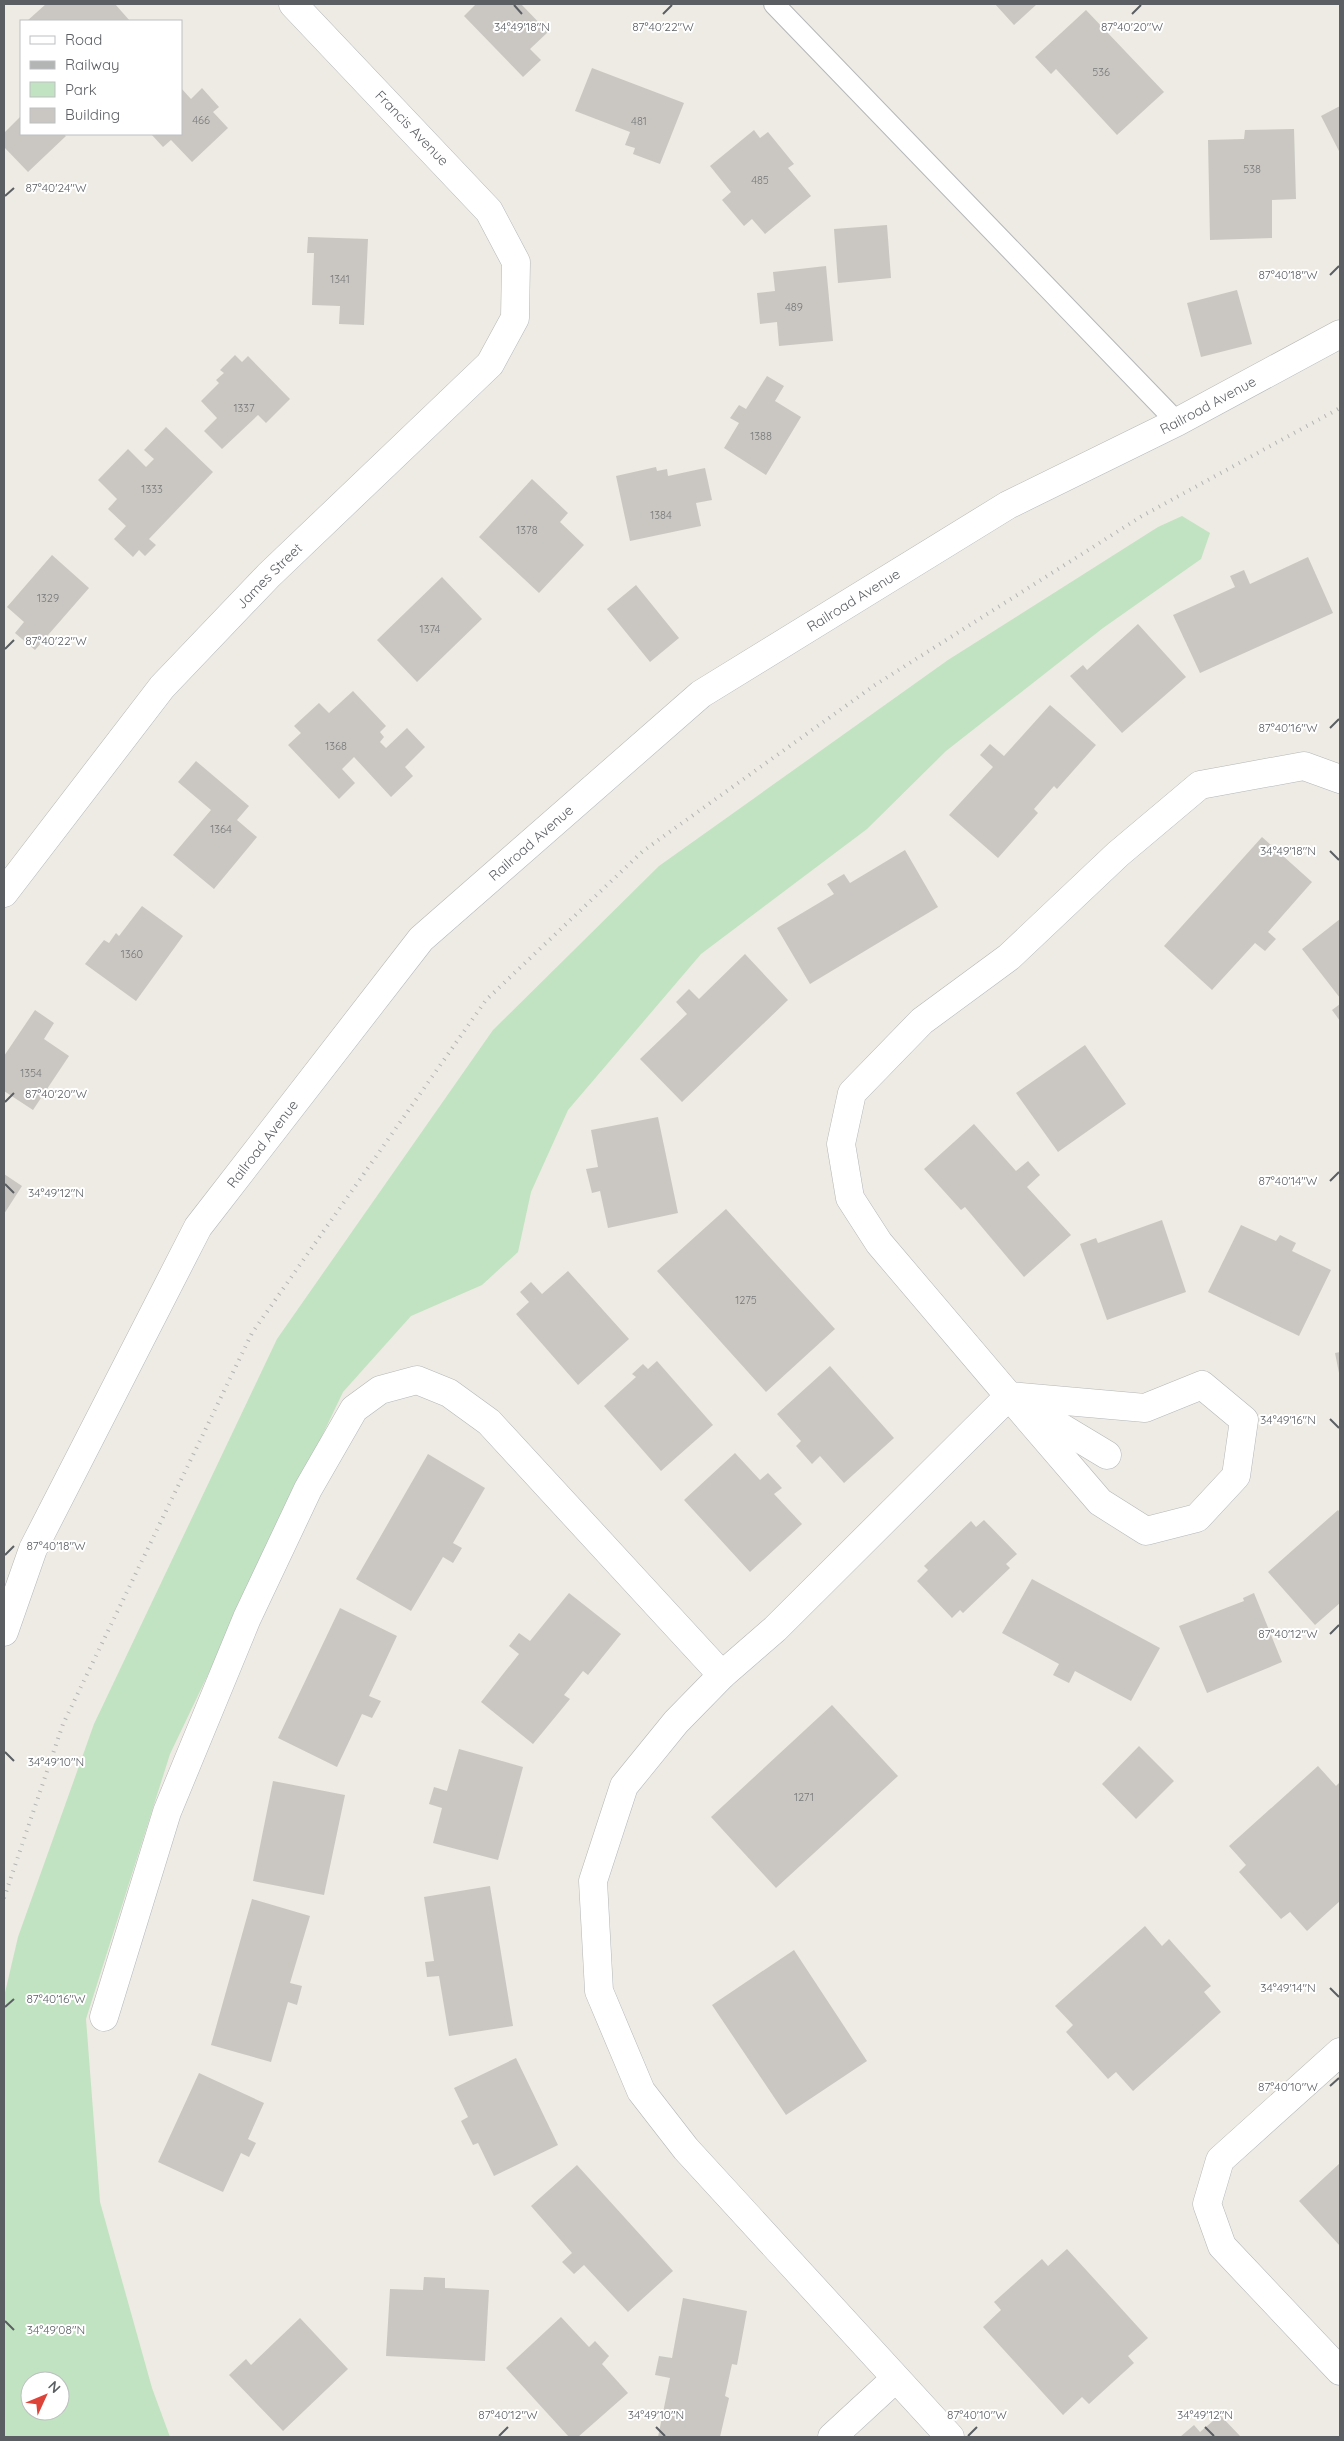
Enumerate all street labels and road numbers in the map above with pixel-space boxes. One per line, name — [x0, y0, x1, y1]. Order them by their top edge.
street label: Francis Avenue — [371, 86, 453, 170]
street label: Railroad Avenue — [1157, 372, 1259, 438]
street label: James Street — [232, 539, 306, 613]
street label: Railroad Avenue — [803, 565, 904, 636]
street label: Railroad Avenue — [485, 801, 577, 885]
street label: Railroad Avenue — [223, 1096, 302, 1191]

